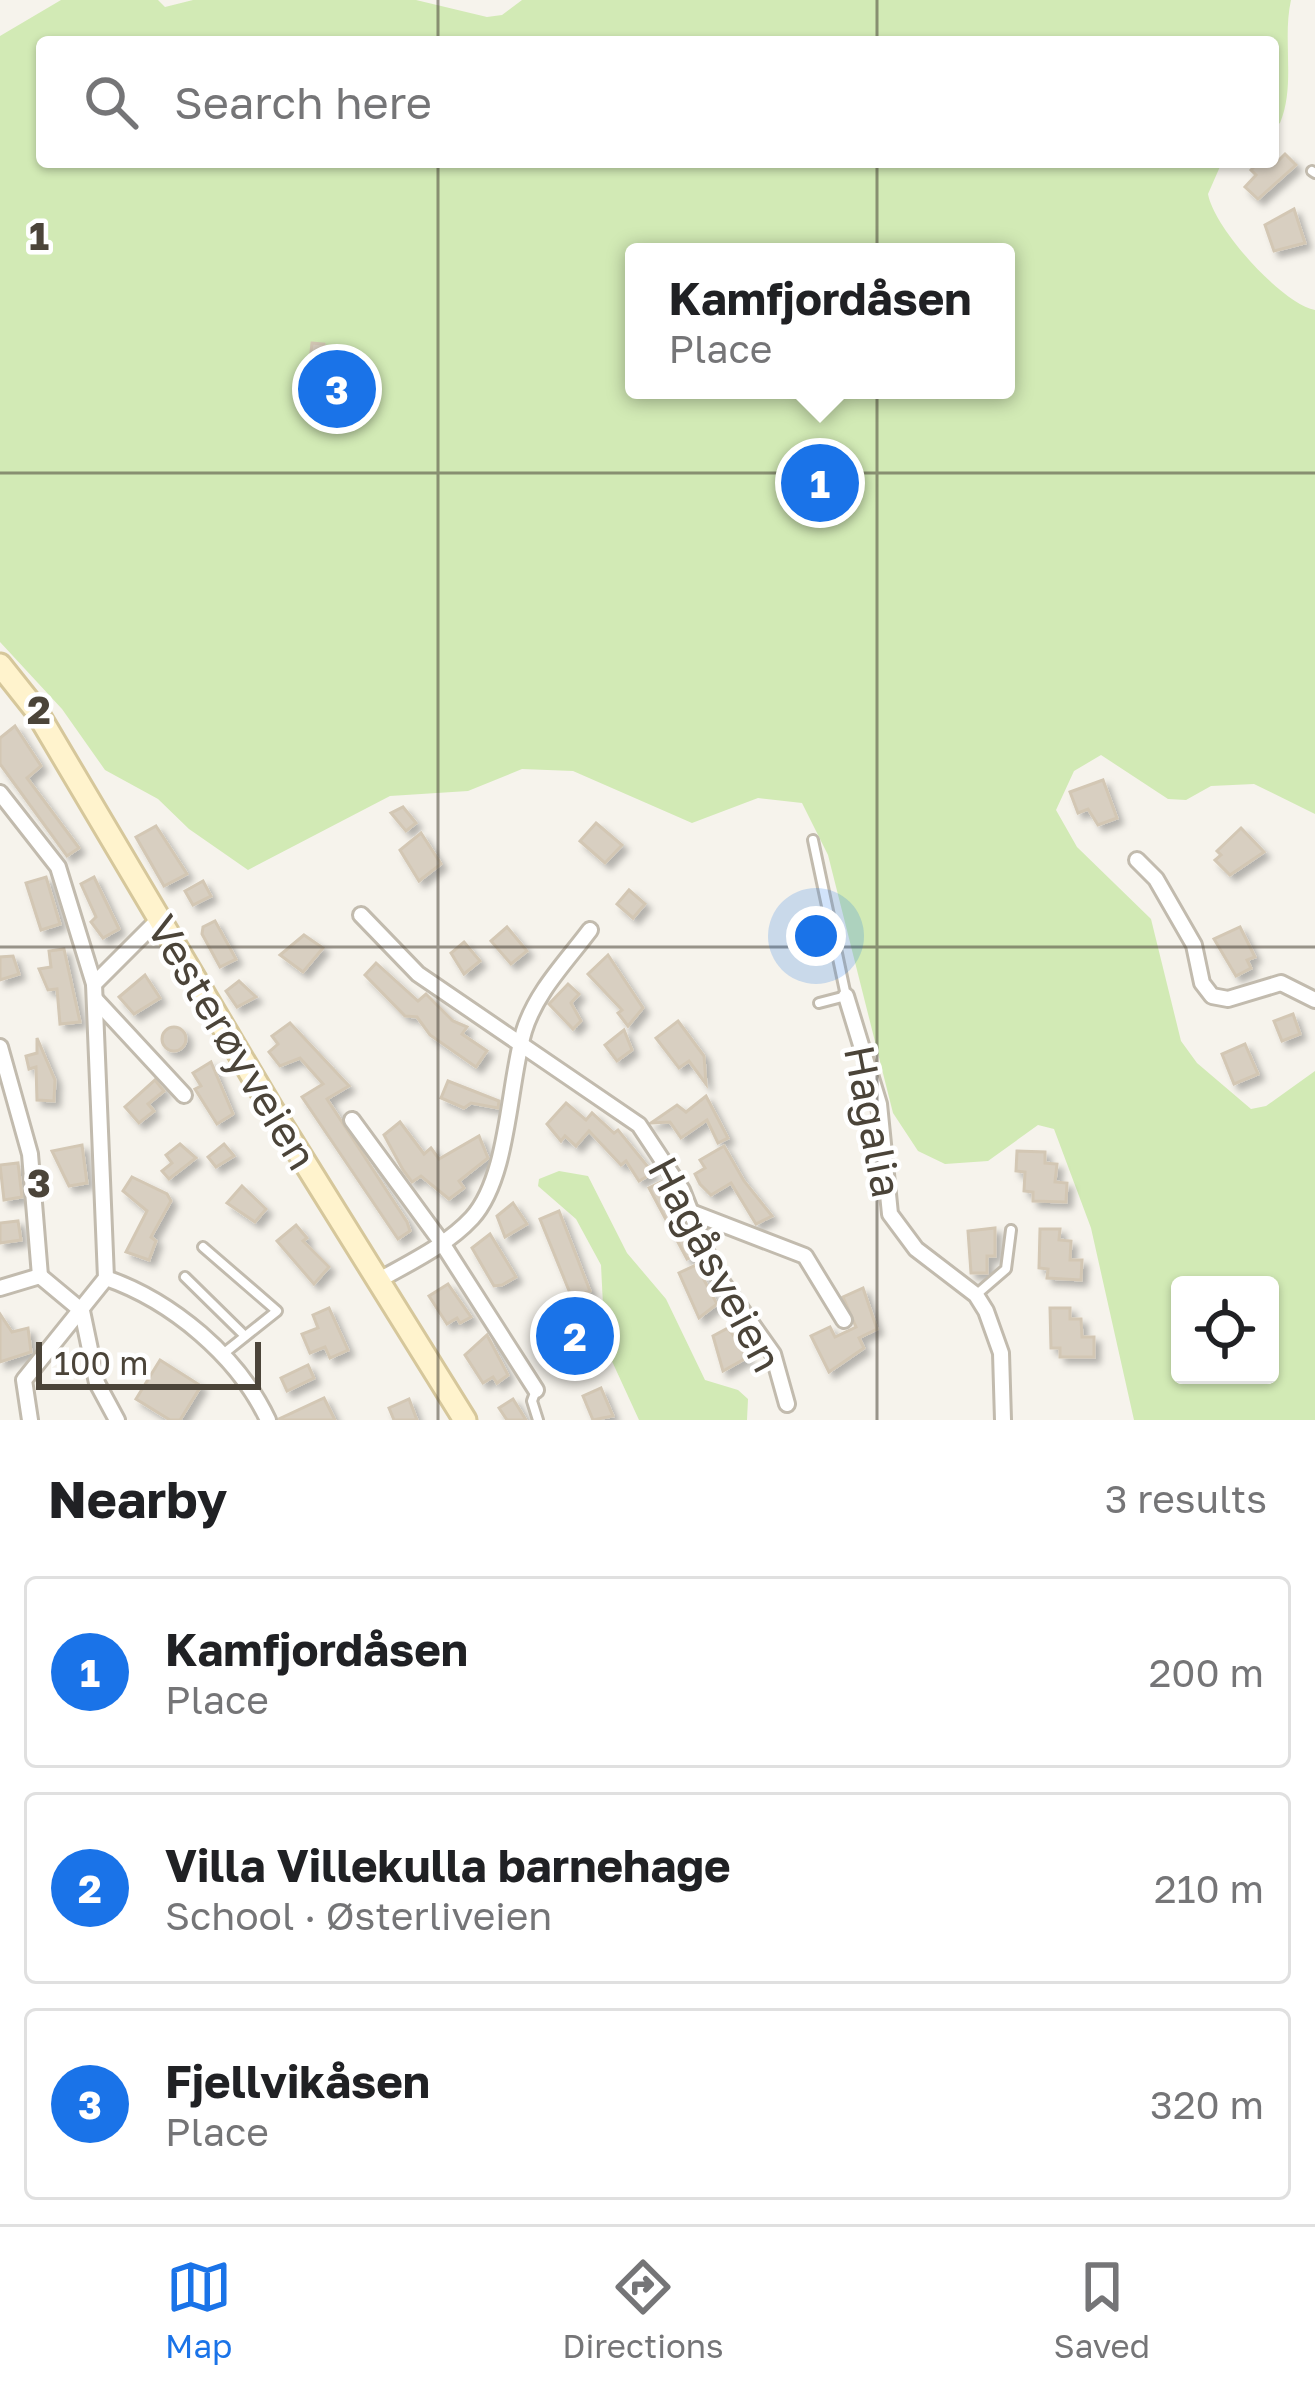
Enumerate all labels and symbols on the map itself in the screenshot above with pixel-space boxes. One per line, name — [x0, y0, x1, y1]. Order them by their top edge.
text: 1 — [29, 212, 49, 259]
pin: 3 — [298, 344, 376, 434]
pin: 1 — [781, 438, 859, 528]
text: 2 — [27, 686, 51, 733]
street label: Vesterøyveien — [138, 906, 328, 1178]
your location — [786, 906, 846, 966]
street label: Hagalia — [835, 1041, 913, 1201]
street label: Hagåsveien — [639, 1148, 793, 1380]
text: 3 — [27, 1159, 51, 1206]
pin: 2 — [536, 1291, 614, 1381]
scale bar — [36, 1336, 261, 1389]

